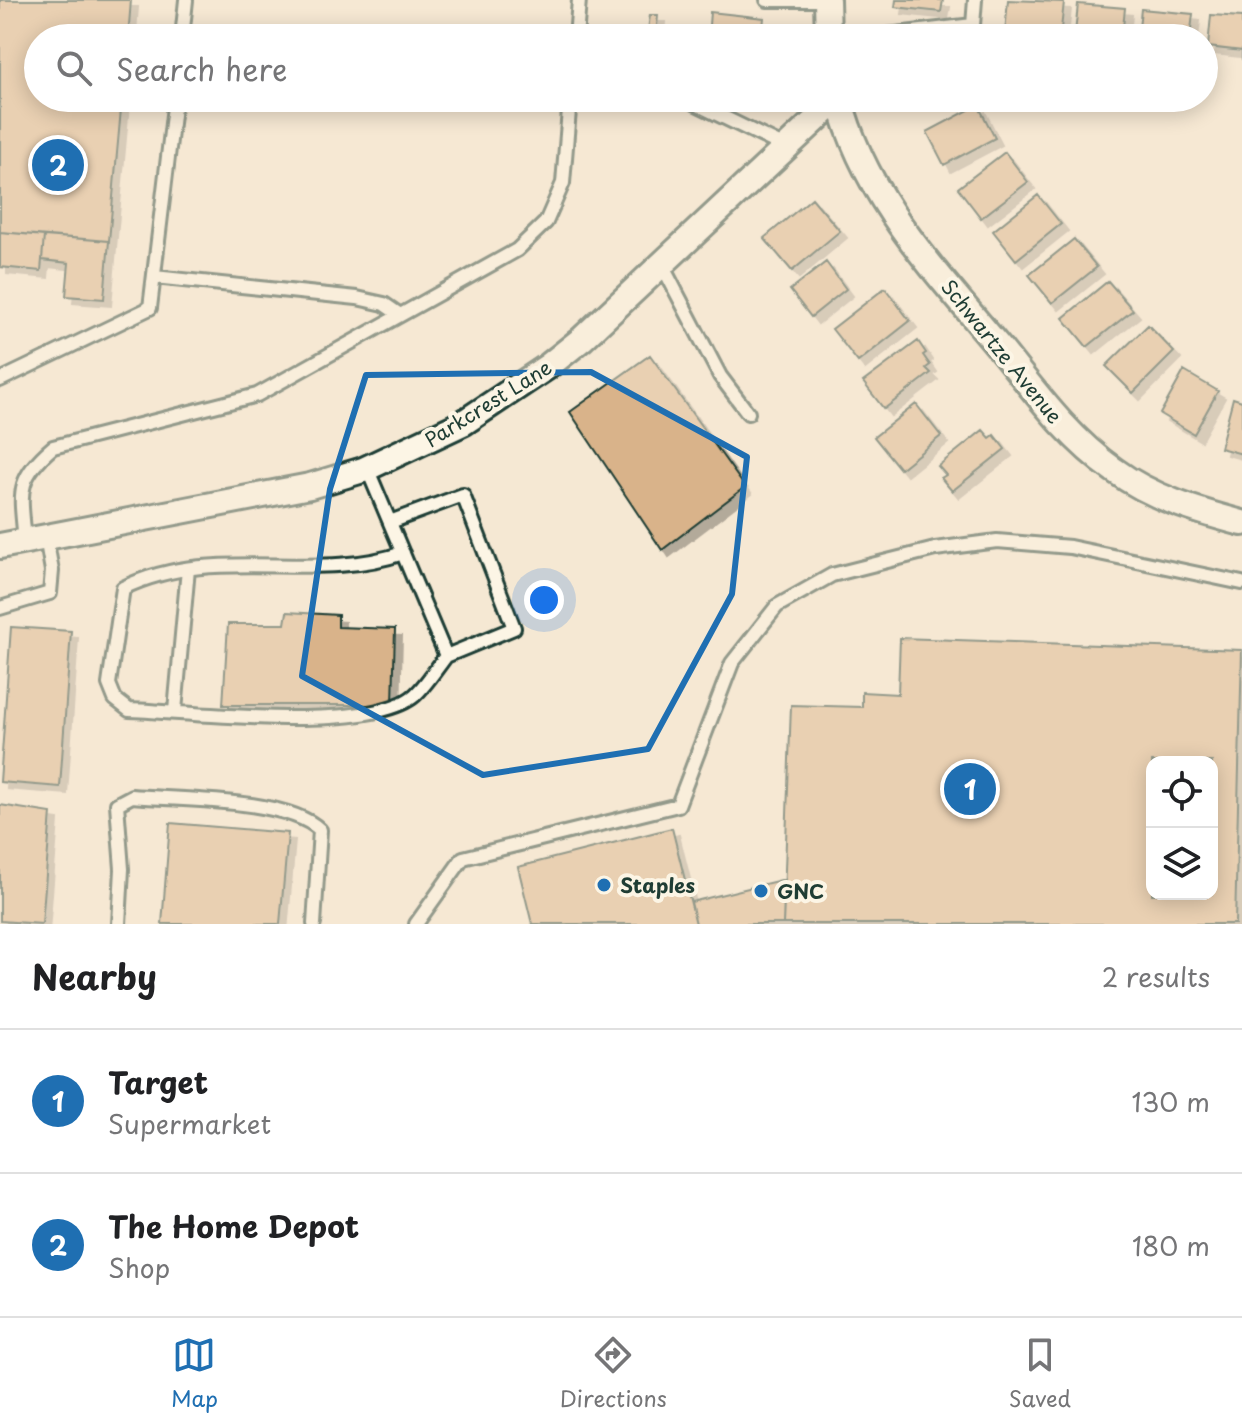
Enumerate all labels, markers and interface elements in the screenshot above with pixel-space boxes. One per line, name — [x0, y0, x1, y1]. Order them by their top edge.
search box — [24, 24, 1218, 112]
icon: search — [52, 46, 96, 90]
text: Search here — [116, 46, 288, 91]
pin: 2 — [32, 135, 84, 195]
street label: Schwartze Avenue — [934, 272, 1070, 430]
street label: Parkcrest Lane — [419, 352, 557, 454]
your location — [524, 580, 564, 620]
map controls — [1146, 756, 1218, 900]
button: locate — [1146, 756, 1218, 828]
pin: 1 — [944, 759, 996, 819]
button: layers — [1146, 828, 1218, 900]
place label: Staples — [620, 870, 696, 900]
marker: Staples — [595, 876, 613, 894]
place label: GNC — [777, 876, 824, 906]
marker: GNC — [752, 882, 770, 900]
text: Nearby — [32, 950, 157, 1002]
text: 2 results — [1102, 957, 1210, 996]
text: Target — [108, 1059, 208, 1104]
text: 1 — [52, 1082, 64, 1121]
text: 130 m — [1131, 1082, 1210, 1121]
text: Supermarket — [108, 1104, 271, 1143]
text: The Home Depot — [108, 1203, 359, 1248]
text: 2 — [49, 1226, 67, 1265]
text: 180 m — [1132, 1226, 1210, 1265]
text: Shop — [108, 1248, 170, 1287]
tab: Map — [171, 1333, 218, 1414]
tab: Directions — [560, 1333, 667, 1414]
tab: Saved — [1009, 1333, 1071, 1414]

